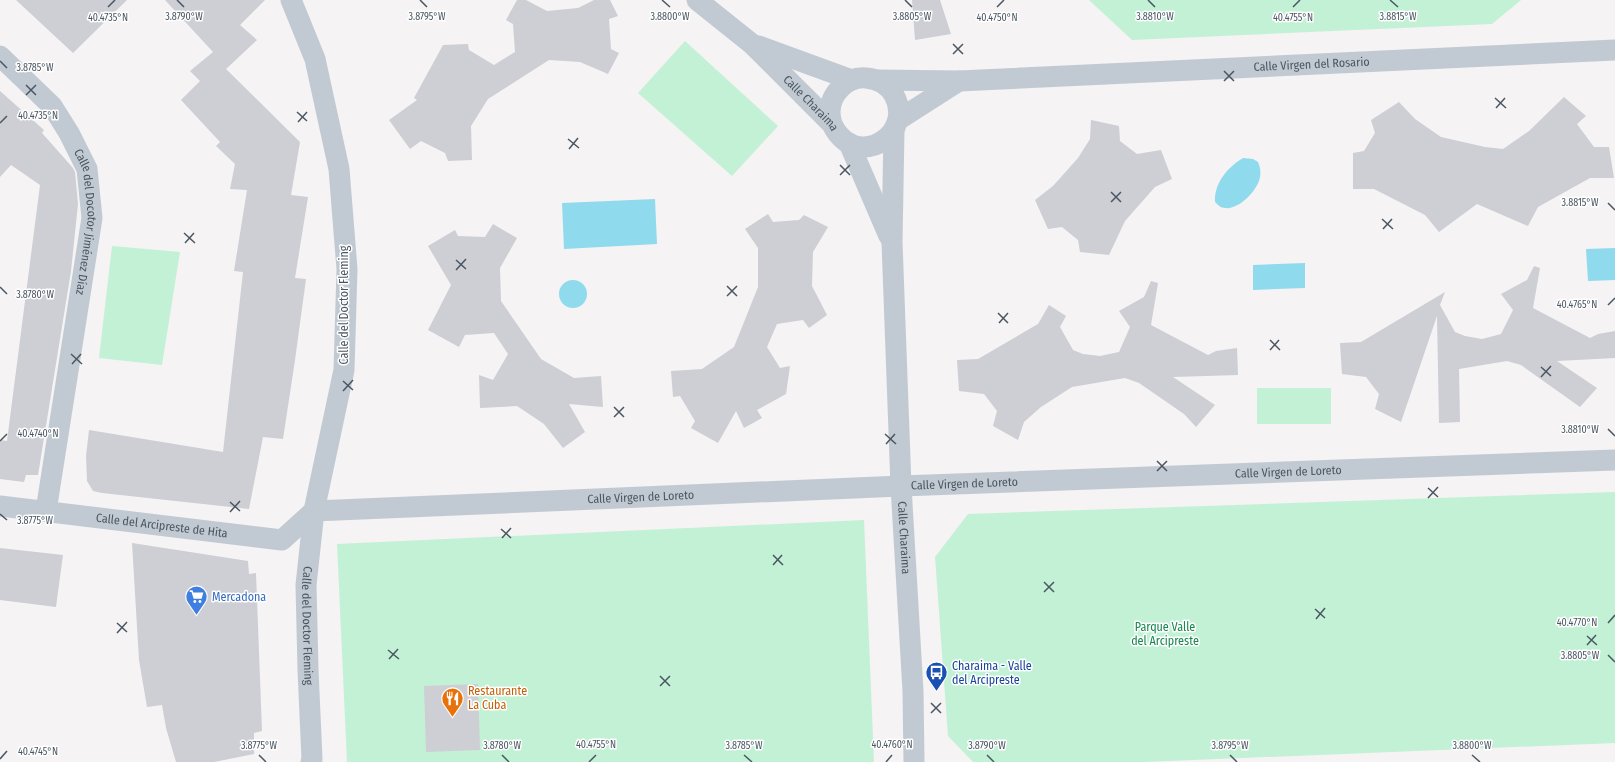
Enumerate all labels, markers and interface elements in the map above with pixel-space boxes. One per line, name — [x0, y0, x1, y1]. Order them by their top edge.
text: 3.8790°W — [165, 11, 203, 23]
text: 3.8795°W — [409, 11, 446, 23]
text: 3.8800°W — [650, 11, 690, 23]
text: 3.8805°W — [893, 11, 932, 23]
text: 3.8810°W — [1136, 11, 1174, 23]
text: 3.8815°W — [1380, 11, 1417, 23]
text: 40.4735°N — [88, 12, 128, 24]
text: 40.4750°N — [977, 12, 1017, 24]
text: 40.4755°N — [1273, 12, 1313, 24]
street label: Calle Virgen del Rosario — [1253, 55, 1370, 74]
text: 3.8785°W — [16, 62, 54, 74]
street label: Calle Charaima — [780, 72, 841, 133]
text: 40.4735°N — [18, 110, 58, 122]
street label: Calle del Docotor Jiménez Díaz — [71, 147, 99, 296]
text: 3.8815°W — [1562, 197, 1599, 209]
street label: Calle del Doctor Fleming — [337, 245, 351, 364]
text: 3.8780°W — [16, 289, 54, 301]
text: 40.4765°N — [1557, 299, 1597, 311]
text: 3.8810°W — [1561, 424, 1599, 436]
text: 40.4740°N — [17, 428, 59, 440]
street label: Calle Virgen de Loreto — [1235, 463, 1342, 481]
street label: Calle Virgen de Loreto — [911, 475, 1018, 493]
street label: Calle Virgen de Loreto — [587, 488, 694, 506]
street label: Calle Charaima — [895, 501, 913, 575]
street label: Calle del Arcipreste de Hita — [95, 511, 229, 540]
text: 3.8775°W — [17, 515, 54, 527]
street label: Calle del Doctor Fleming — [299, 566, 316, 686]
supermarket icon: Mercadona — [184, 584, 210, 617]
place label: Mercadona — [212, 590, 266, 604]
text: 40.4770°N — [1557, 617, 1597, 629]
park label: Parque Valle del Arcipreste — [1131, 620, 1199, 648]
text: 3.8805°W — [1561, 650, 1600, 662]
place label: Charaima - Valle del Arcipreste — [952, 659, 1032, 687]
bus stop icon: Charaima - Valle del Arcipreste — [924, 660, 950, 693]
place label: Restaurante La Cuba — [468, 684, 527, 712]
restaurant icon: Restaurante La Cuba — [439, 685, 465, 718]
text: 40.4755°N — [576, 739, 616, 751]
text: 40.4760°N — [871, 739, 913, 751]
text: 3.8775°W — [241, 740, 278, 752]
text: 3.8780°W — [483, 740, 521, 752]
text: 3.8785°W — [725, 740, 763, 752]
text: 3.8790°W — [968, 740, 1006, 752]
text: 3.8795°W — [1212, 740, 1249, 752]
text: 3.8800°W — [1452, 740, 1492, 752]
text: 40.4745°N — [18, 746, 58, 758]

